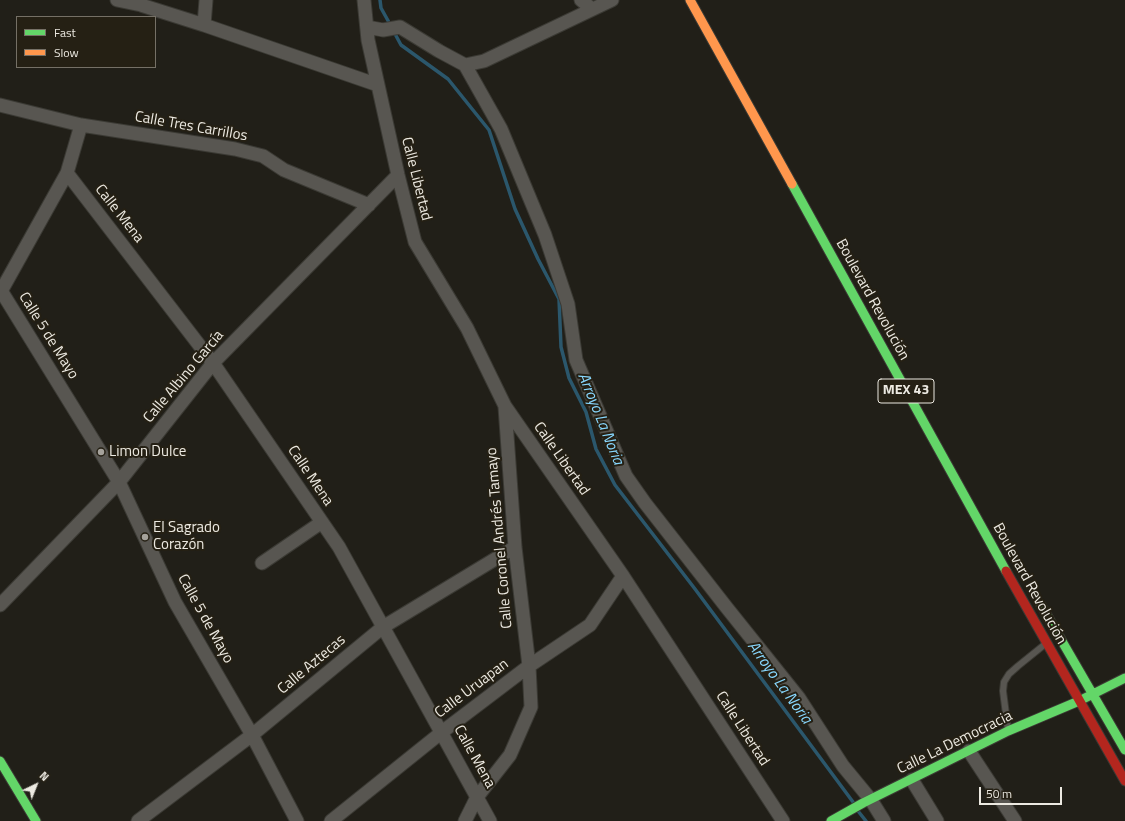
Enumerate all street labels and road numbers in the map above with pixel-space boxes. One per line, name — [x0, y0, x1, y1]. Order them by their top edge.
street label: Calle Tres Carrillos — [133, 108, 249, 146]
street label: Calle Libertad — [397, 135, 435, 223]
street label: Calle Mena — [91, 181, 147, 247]
street label: Boulevard Revolución — [831, 236, 913, 364]
street label: Calle 5 de Mayo — [14, 289, 82, 383]
street label: Calle Albino García — [140, 327, 228, 427]
road number: MEX 43 — [878, 379, 934, 403]
street label: Calle Libertad — [529, 419, 593, 499]
street label: Calle Mena — [283, 442, 337, 510]
street label: Calle Coronel Andrés Tamayo — [483, 447, 517, 629]
street label: Boulevard Revolución — [988, 520, 1070, 648]
street label: Calle 5 de Mayo — [173, 571, 237, 667]
street label: Calle Aztecas — [274, 631, 350, 699]
street label: Calle Uruapan — [432, 656, 512, 722]
street label: Calle Libertad — [711, 688, 773, 770]
street label: Calle La Democracia — [895, 707, 1015, 779]
street label: Calle Mena — [449, 722, 499, 792]

